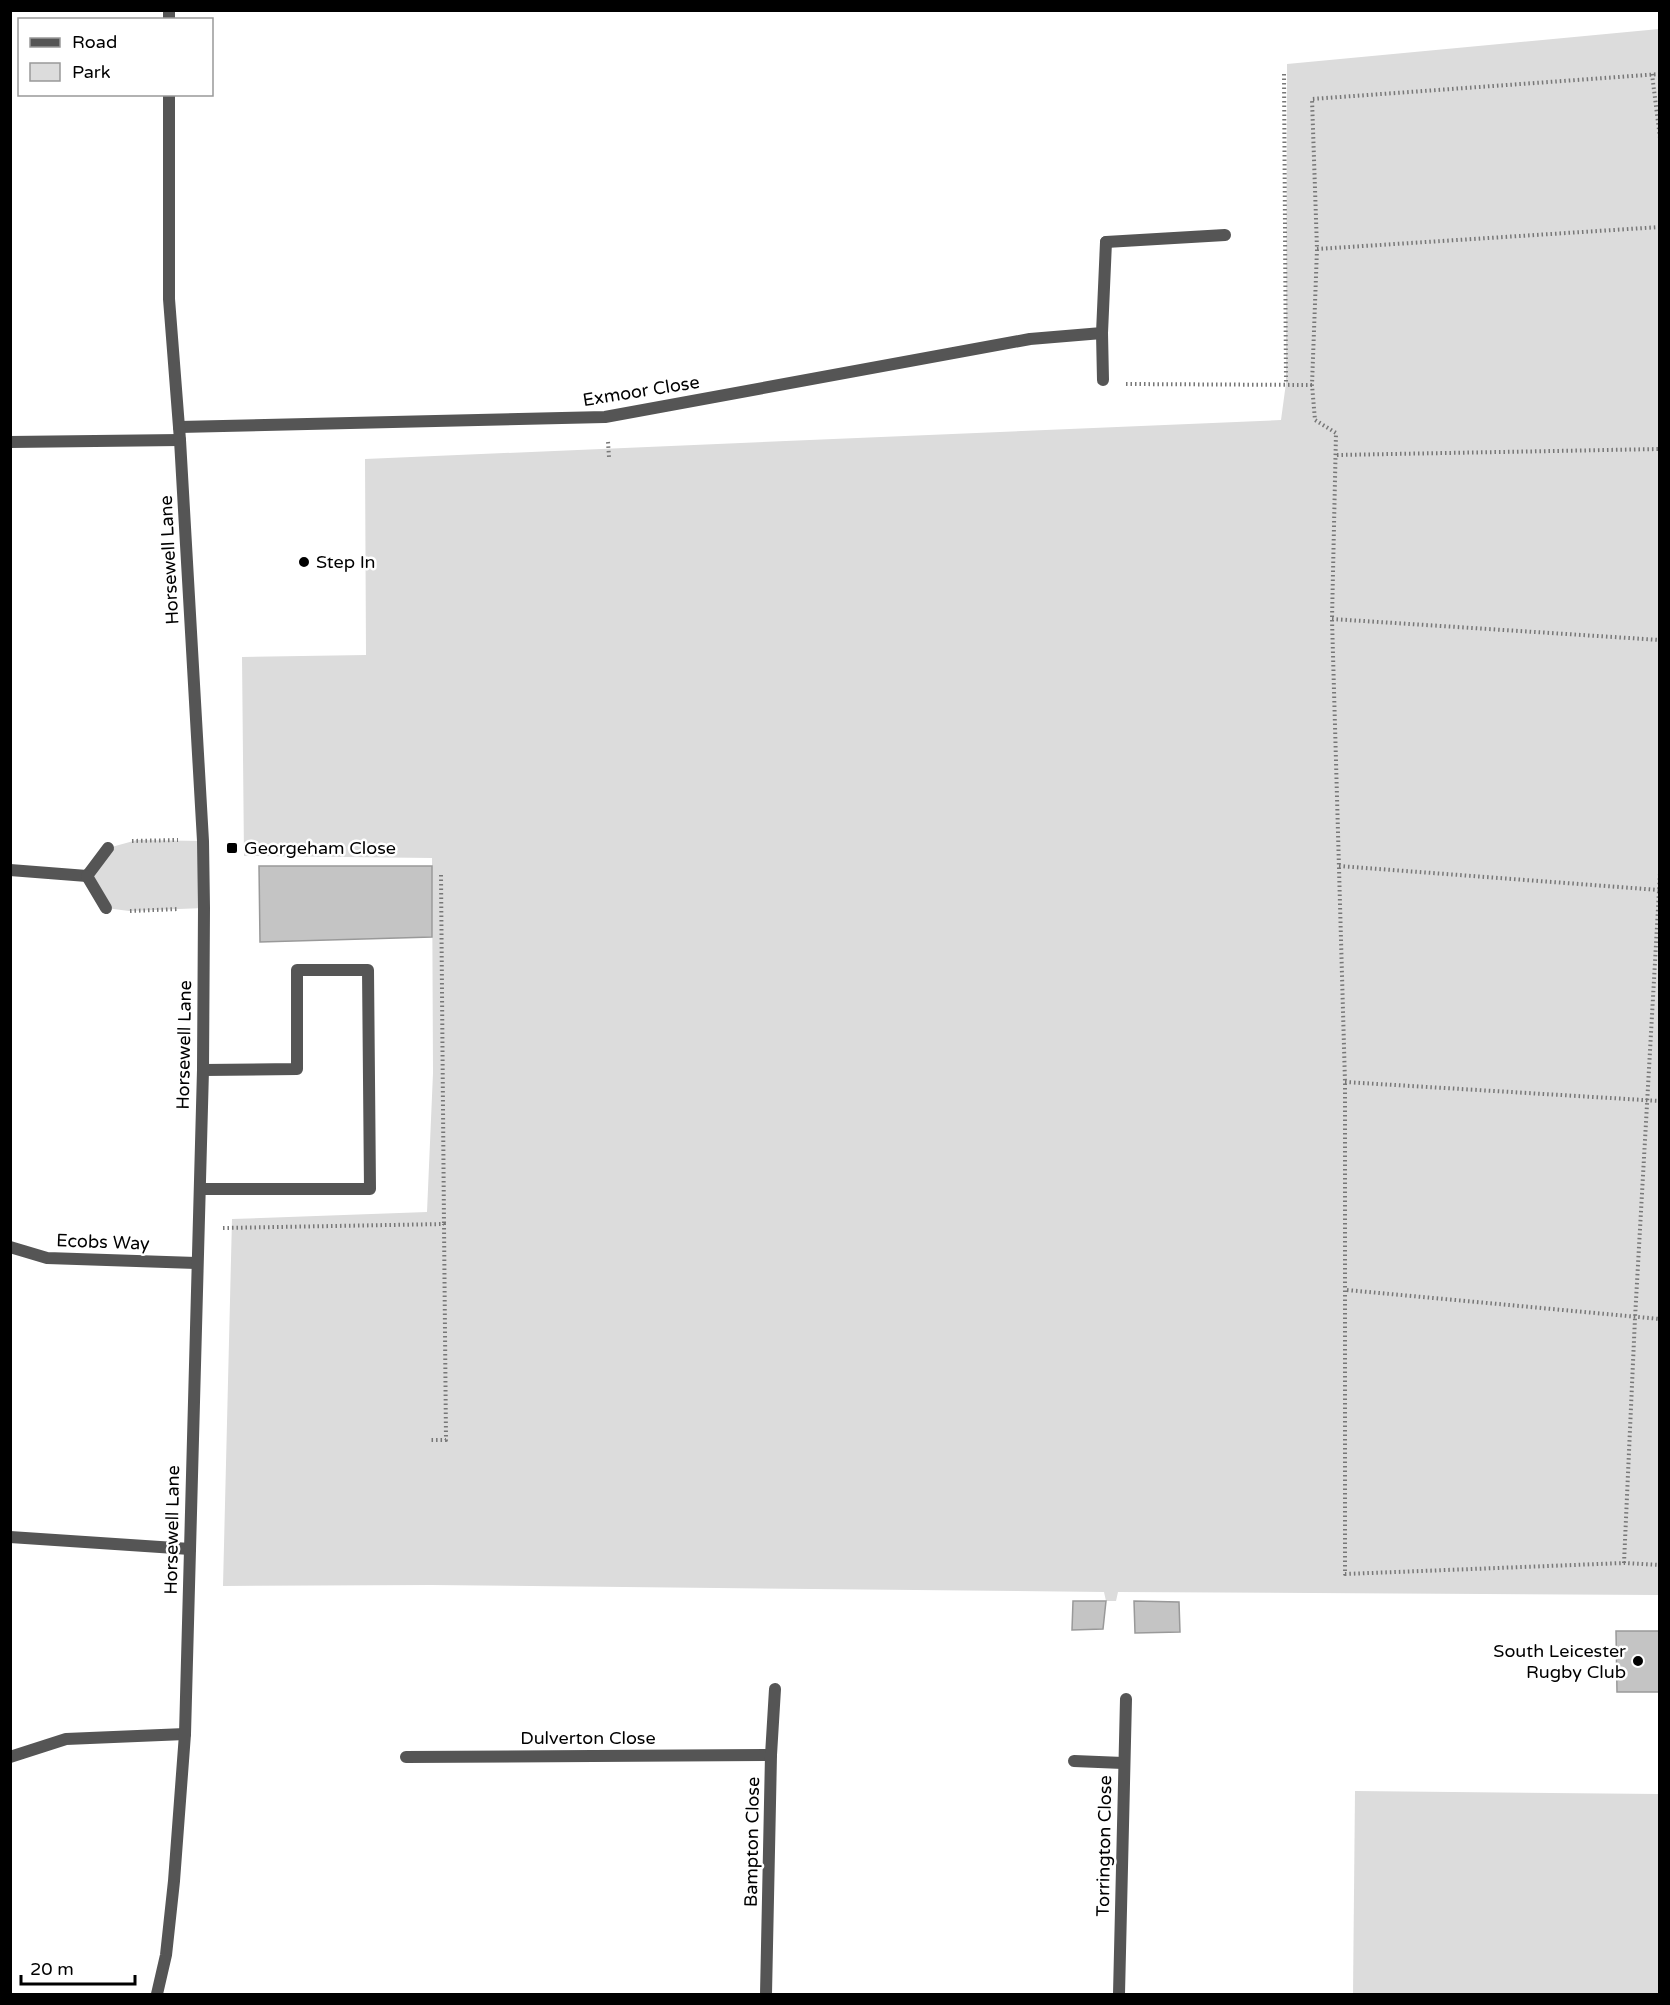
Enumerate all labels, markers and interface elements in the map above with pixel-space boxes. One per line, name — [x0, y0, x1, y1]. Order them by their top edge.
legend — [18, 18, 213, 96]
text: Road — [72, 31, 117, 53]
text: Park — [72, 61, 111, 83]
street label: Exmoor Close — [581, 371, 701, 411]
street label: Horsewell Lane — [155, 495, 183, 625]
place label: Step In — [316, 551, 376, 573]
marker: Step In — [297, 555, 311, 569]
place label: Georgeham Close — [244, 837, 396, 859]
marker: Georgeham Close — [225, 841, 239, 855]
street label: Horsewell Lane — [172, 980, 196, 1110]
street label: Ecobs Way — [56, 1229, 150, 1255]
street label: Horsewell Lane — [160, 1465, 184, 1595]
place label: South Leicester Rugby Club — [1493, 1640, 1626, 1683]
marker: South Leicester Rugby Club — [1631, 1654, 1645, 1668]
street label: Dulverton Close — [520, 1727, 656, 1749]
street label: Torrington Close — [1092, 1775, 1116, 1917]
street label: Bampton Close — [740, 1777, 764, 1907]
scale bar — [21, 1948, 135, 1986]
text: 20 m — [30, 1958, 74, 1980]

